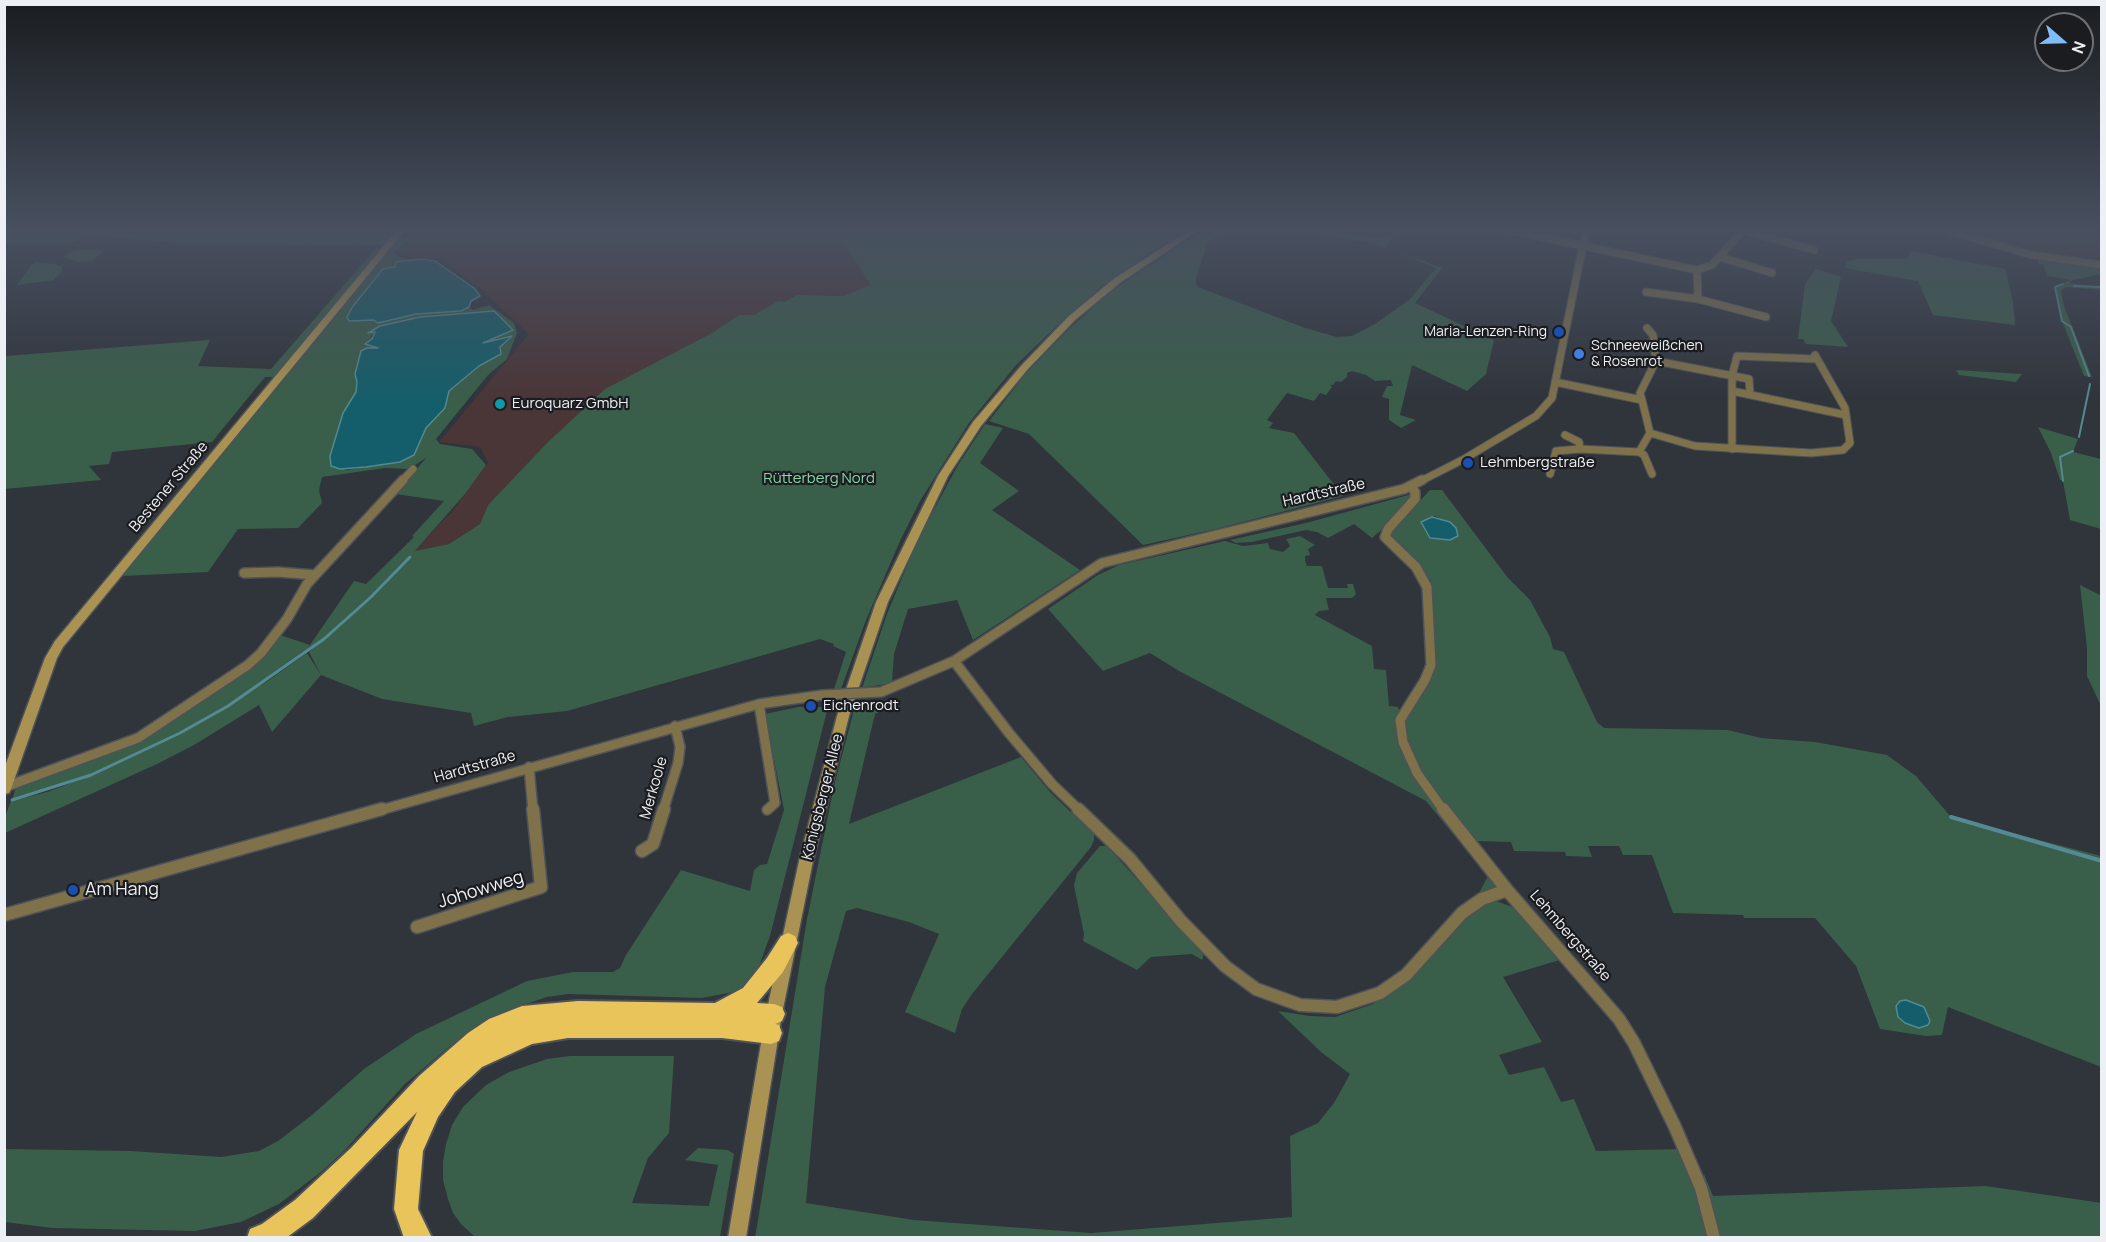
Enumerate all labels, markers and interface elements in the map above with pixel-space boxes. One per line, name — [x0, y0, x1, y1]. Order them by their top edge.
north arrow — [2034, 12, 2094, 72]
text: N — [2067, 38, 2091, 57]
place label: Maria-Lenzen-Ring — [1424, 324, 1547, 340]
marker: Maria-Lenzen-Ring — [1552, 325, 1566, 339]
place label: Schneeweißchen & Rosenrot — [1591, 338, 1703, 370]
marker: Schneeweißchen & Rosenrot — [1572, 347, 1586, 361]
place label: Euroquarz GmbH — [512, 395, 629, 413]
marker: Euroquarz GmbH — [493, 397, 507, 411]
street label: Bestener Straße — [126, 438, 212, 536]
place label: Lehmbergstraße — [1480, 454, 1595, 472]
marker: Lehmbergstraße — [1461, 456, 1475, 470]
park label: Rütterberg Nord — [763, 470, 875, 488]
street label: Hardtstraße — [1281, 475, 1367, 511]
place label: Eichenrodt — [823, 697, 899, 715]
marker: Eichenrodt — [804, 699, 818, 713]
street label: Königsberger Allee — [799, 732, 847, 862]
street label: Hardtstraße — [432, 747, 518, 787]
street label: Merkoole — [637, 755, 671, 821]
street label: Johowweg — [436, 867, 526, 913]
place label: Am Hang — [85, 879, 159, 901]
marker: Am Hang — [66, 883, 80, 897]
street label: Lehmbergstraße — [1526, 887, 1614, 985]

